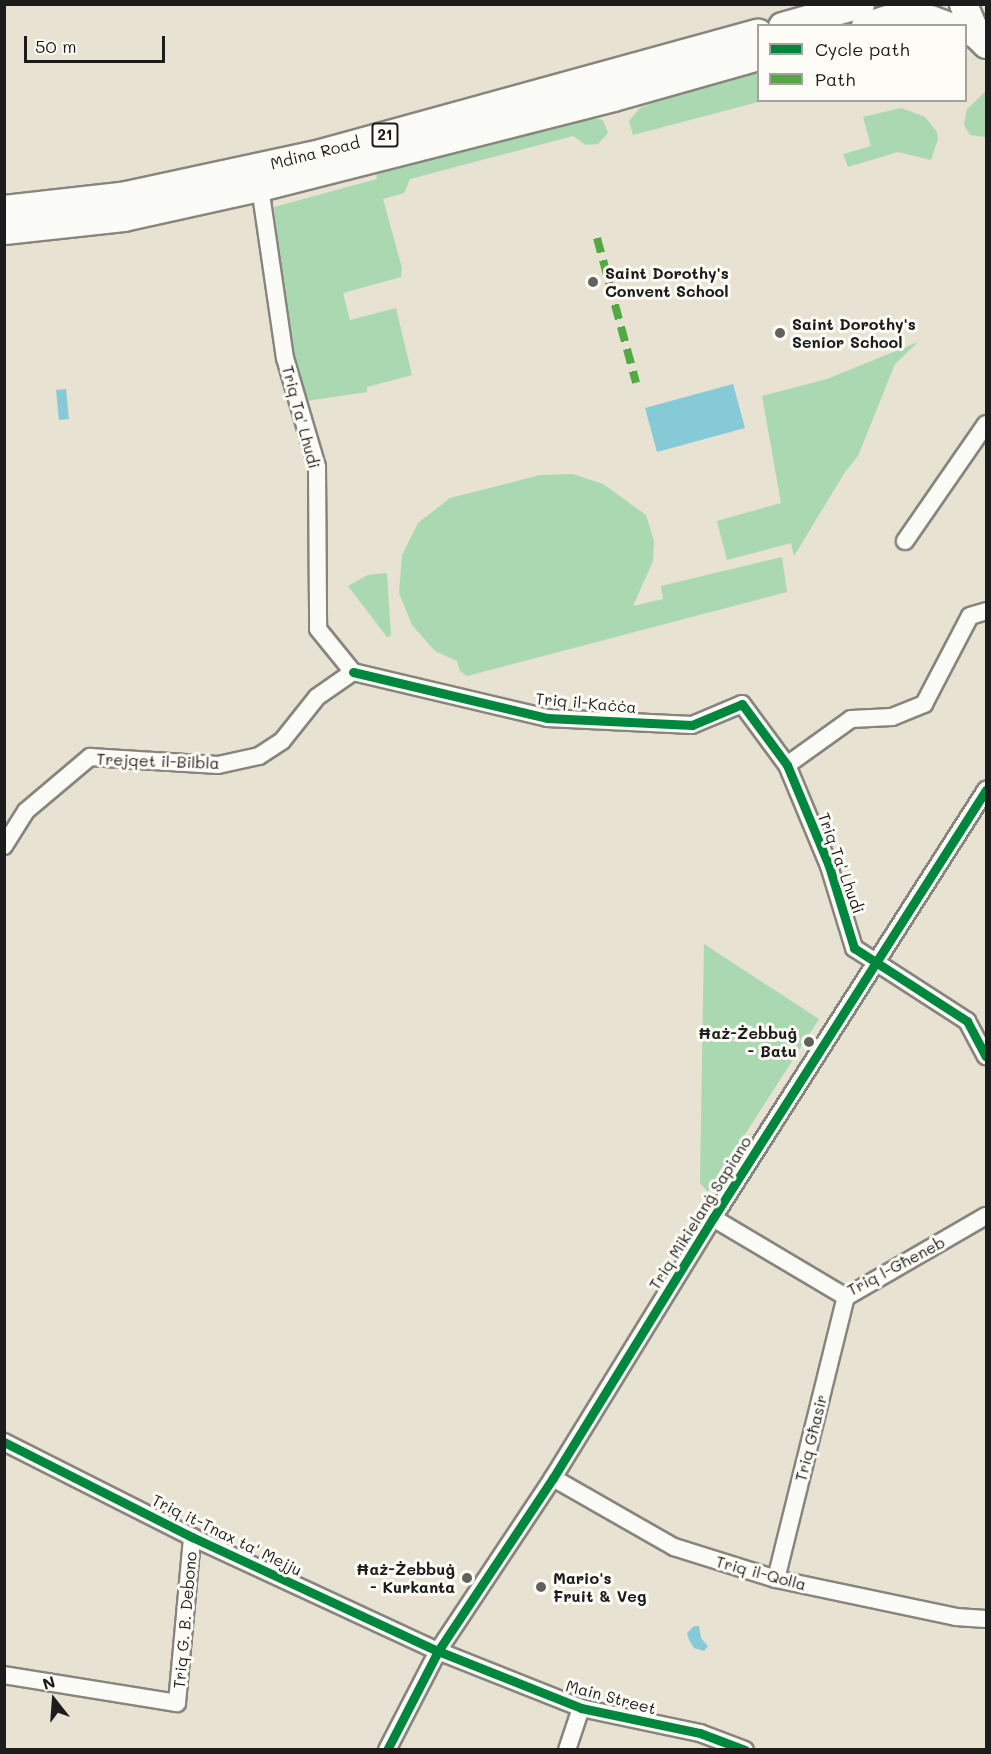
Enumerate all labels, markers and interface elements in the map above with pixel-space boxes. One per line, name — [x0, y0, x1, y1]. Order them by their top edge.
scale bar — [27, 24, 168, 62]
legend — [757, 24, 967, 102]
text: 50 m — [35, 34, 77, 58]
text: Cycle path — [815, 37, 910, 61]
text: Path — [815, 67, 855, 91]
road number: 21 — [370, 123, 400, 147]
street label: Mdina Road — [268, 133, 362, 173]
place label: Saint Dorothy's Convent School — [605, 263, 729, 301]
marker: Saint Dorothy's Convent School — [586, 275, 600, 289]
place label: Saint Dorothy's Senior School — [792, 314, 916, 352]
marker: Saint Dorothy's Senior School — [773, 326, 787, 340]
street label: Triq Ta' Lhudi — [278, 363, 324, 471]
street label: Triq il-Kaċċa — [535, 689, 637, 717]
street label: Trejqet il-Bilbla — [96, 749, 220, 773]
street label: Triq Ta' Lhudi — [814, 810, 868, 916]
place label: Ħaż-Żebbuġ - Batu — [698, 1023, 797, 1061]
marker: Ħaż-Żebbuġ - Batu — [802, 1035, 816, 1049]
street label: Triq Mikielanġ Sapiano — [645, 1133, 755, 1293]
street label: Triq l-Għeneb — [844, 1232, 948, 1300]
street label: Triq Għasir — [791, 1393, 831, 1483]
street label: Triq it-Tnax ta' Mejju — [149, 1490, 305, 1580]
street label: Triq G. B. Debono — [169, 1551, 201, 1689]
street label: Triq il-Qolla — [714, 1552, 808, 1594]
place label: Ħaż-Żebbuġ - Kurkanta — [356, 1559, 455, 1597]
place label: Mario's Fruit & Veg — [553, 1568, 646, 1606]
marker: Ħaż-Żebbuġ - Kurkanta — [460, 1571, 474, 1585]
marker: Mario's Fruit & Veg — [534, 1580, 548, 1594]
north arrow — [24, 1670, 84, 1730]
text: N — [40, 1670, 57, 1694]
street label: Main Street — [564, 1676, 658, 1718]

